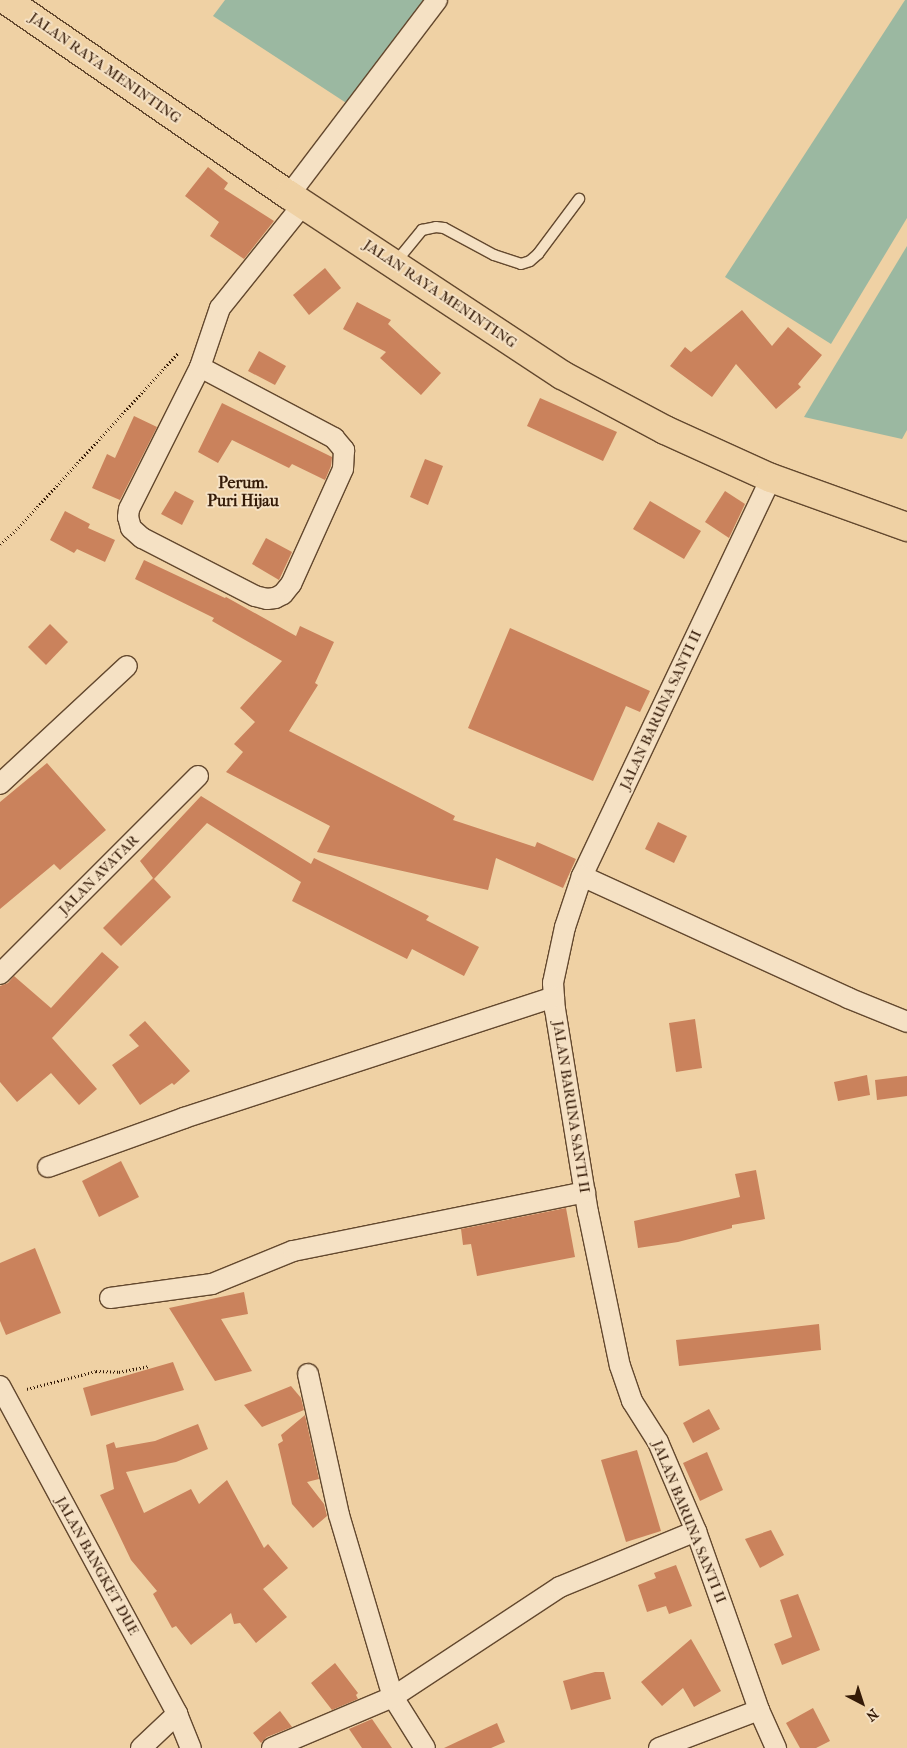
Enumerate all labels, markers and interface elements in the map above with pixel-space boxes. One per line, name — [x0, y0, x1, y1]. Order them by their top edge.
street label: JALAN RAYA MENINTING — [26, 9, 184, 127]
street label: JALAN RAYA MENINTING — [360, 236, 520, 352]
district label: Perum. Puri Hijau — [207, 473, 279, 511]
street label: JALAN BARUNA SANTI II — [616, 627, 706, 793]
street label: JALAN AVATAR — [55, 831, 143, 919]
street label: JALAN BARUNA SANTI II — [548, 1020, 594, 1194]
street label: JALAN BARUNA SANTI II — [648, 1438, 730, 1606]
street label: JALAN BANGKET DUE — [51, 1494, 143, 1638]
north arrow — [837, 1678, 887, 1728]
text: N — [862, 1705, 881, 1725]

